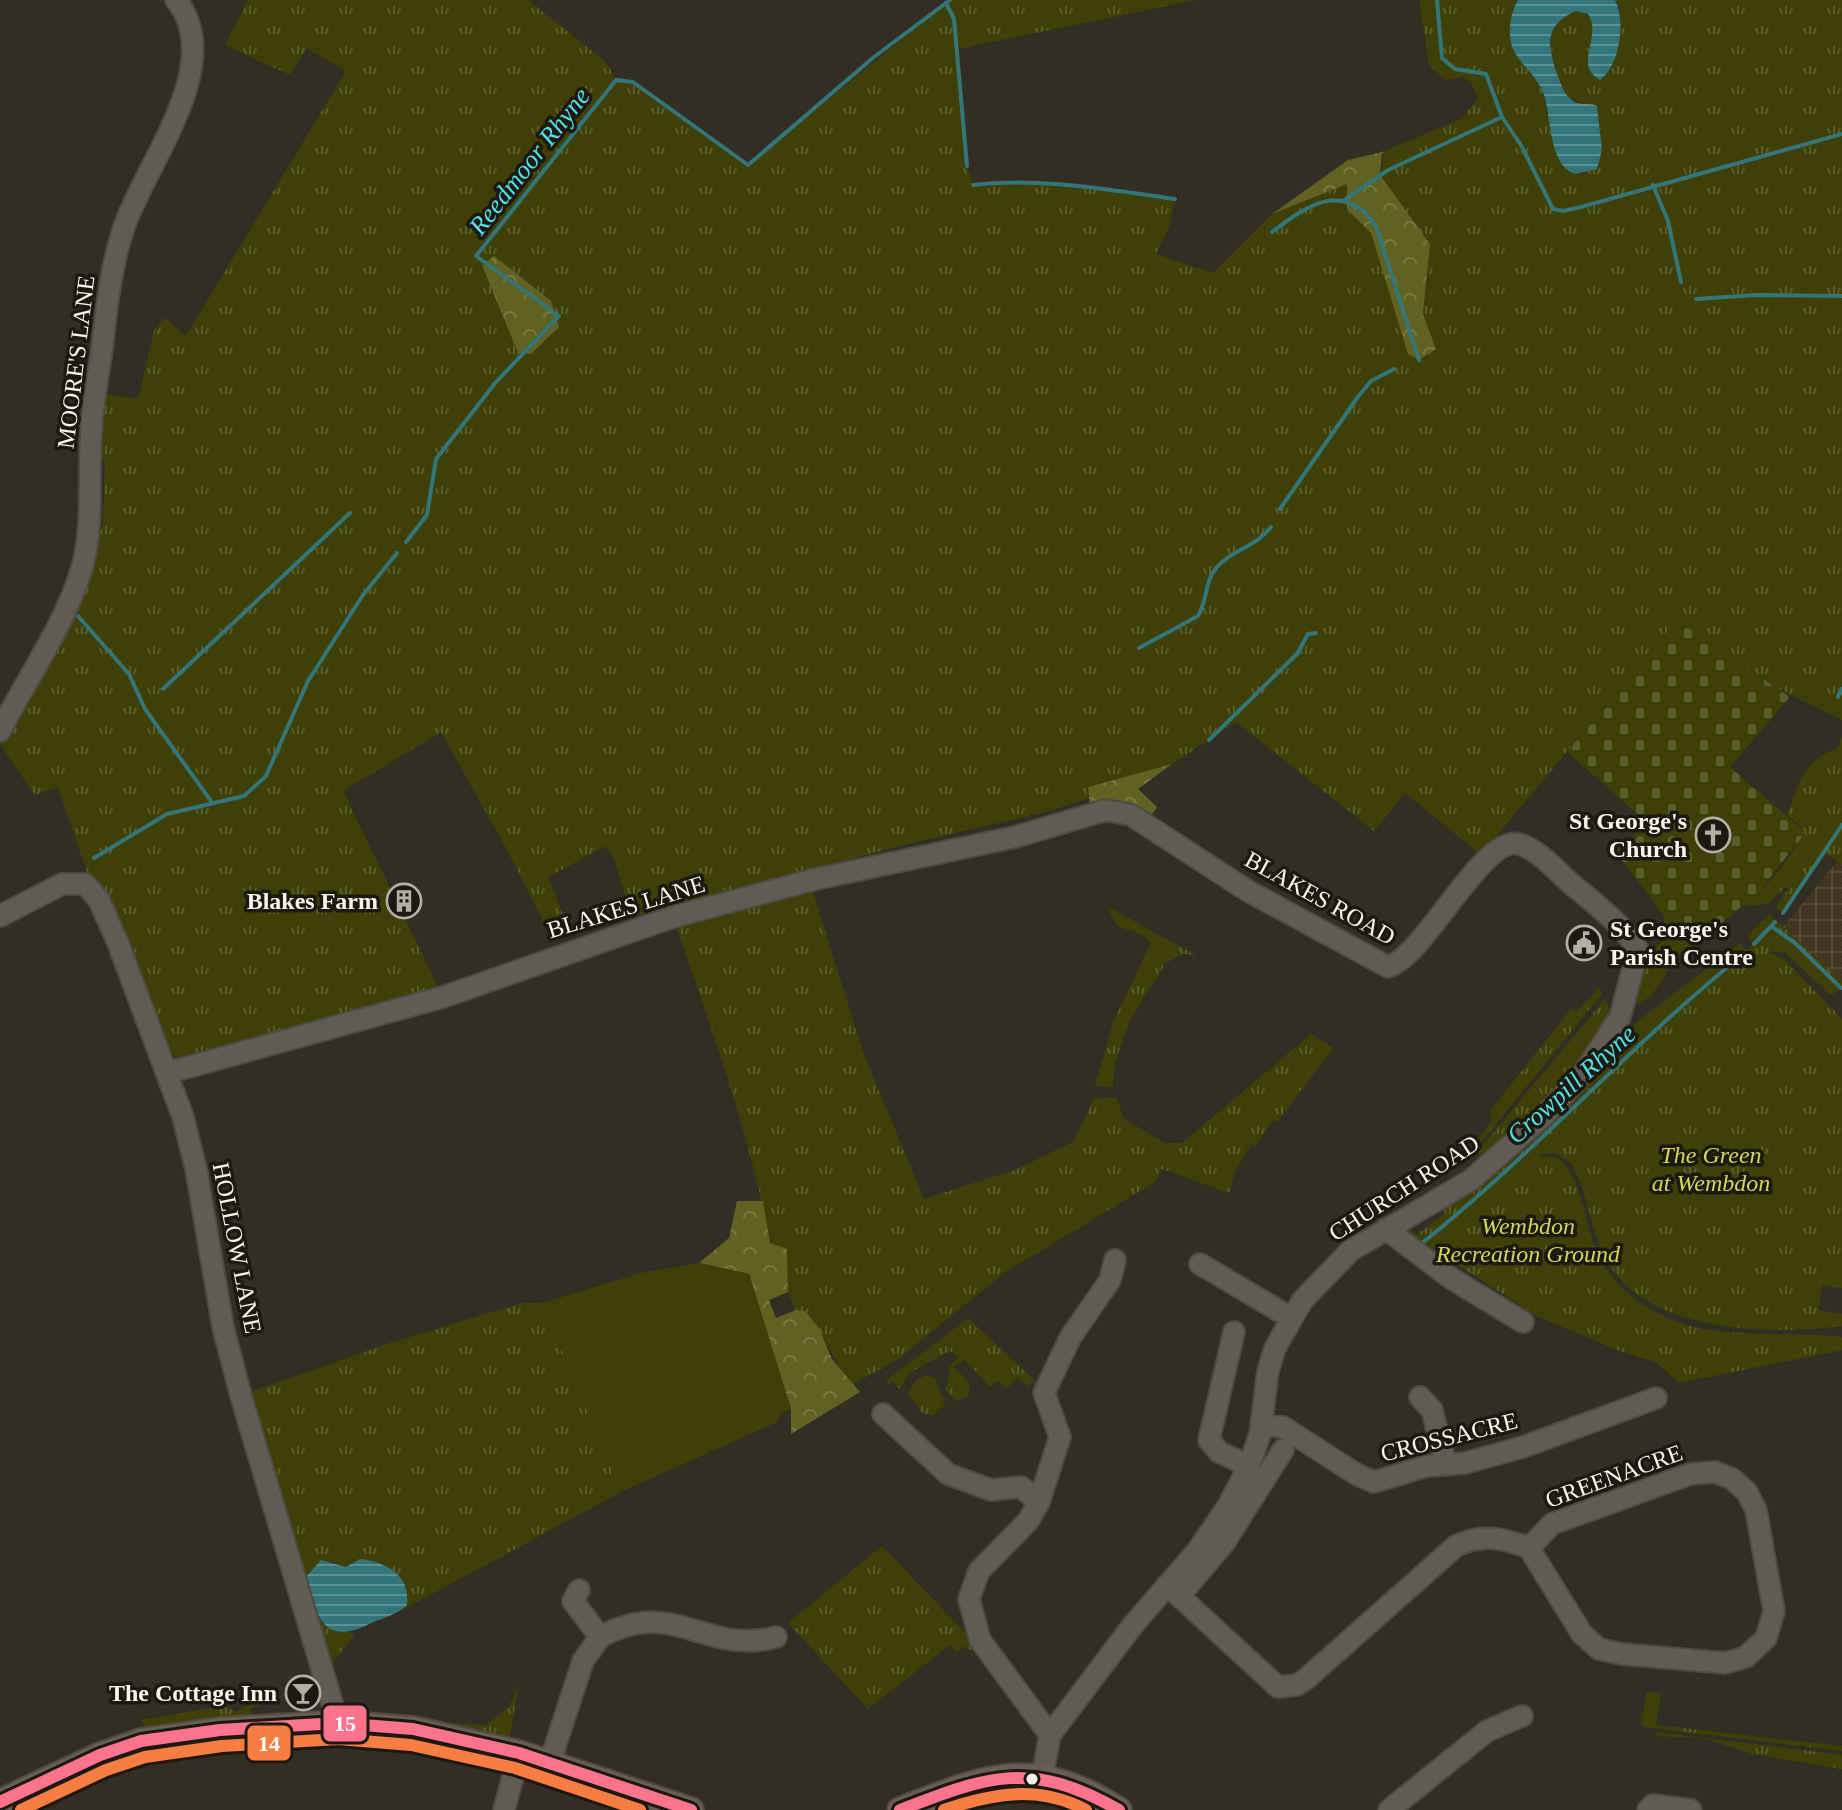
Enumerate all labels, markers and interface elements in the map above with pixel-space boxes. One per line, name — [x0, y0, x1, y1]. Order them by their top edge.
water label: Reedmoor Rhyne — [462, 82, 596, 241]
street label: MOORE'S LANE — [52, 274, 100, 450]
place label: St George's Church — [1569, 808, 1687, 862]
church icon: St George's Church — [1694, 816, 1732, 854]
street label: BLAKES ROAD — [1241, 846, 1399, 950]
street label: BLAKES LANE — [544, 871, 708, 943]
building icon: Blakes Farm — [385, 882, 423, 920]
place label: Blakes Farm — [247, 888, 378, 914]
place label: St George's Parish Centre — [1610, 916, 1753, 970]
public building icon: St George's Parish Centre — [1565, 924, 1603, 962]
water label: Crowpill Rhyne — [1501, 1019, 1642, 1150]
street label: CHURCH ROAD — [1324, 1130, 1484, 1246]
park label: The Green at Wembdon — [1652, 1142, 1770, 1196]
street label: HOLLOW LANE — [208, 1160, 266, 1336]
park label: Wembdon Recreation Ground — [1435, 1213, 1621, 1267]
street label: CROSSACRE — [1378, 1407, 1520, 1467]
street label: GREENACRE — [1542, 1439, 1686, 1513]
bar icon: The Cottage Inn — [284, 1674, 322, 1712]
place label: The Cottage Inn — [109, 1680, 277, 1706]
line badge: 15 — [322, 1704, 368, 1743]
text: 15 — [334, 1711, 356, 1736]
line badge: 14 — [246, 1724, 292, 1762]
text: 14 — [258, 1731, 280, 1756]
unlabelled marker — [1024, 1771, 1040, 1787]

